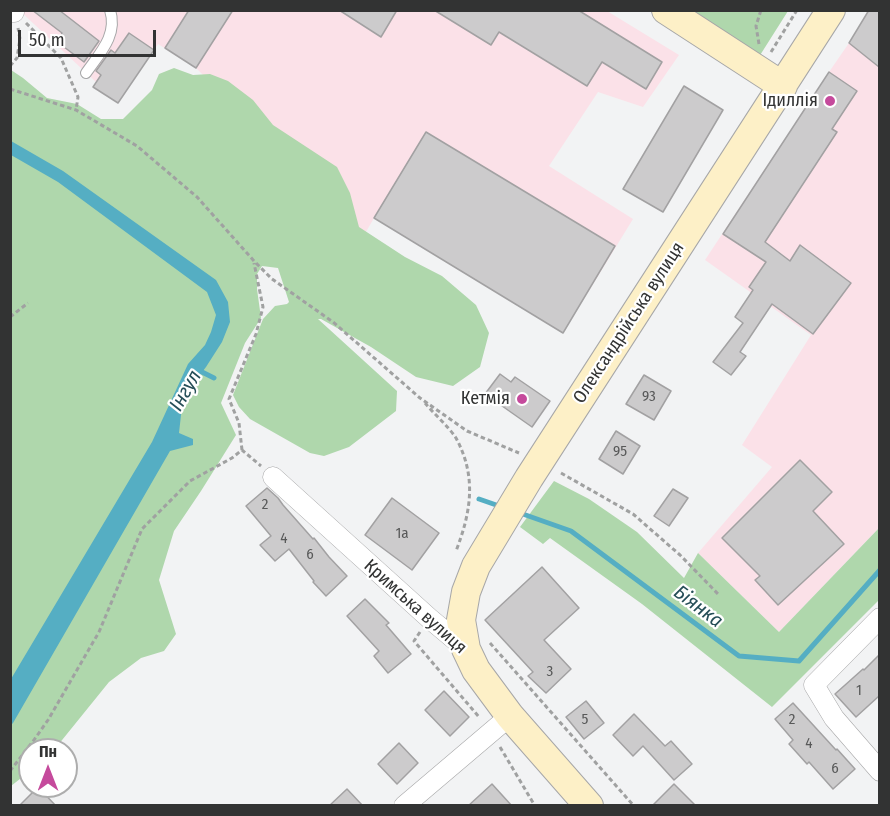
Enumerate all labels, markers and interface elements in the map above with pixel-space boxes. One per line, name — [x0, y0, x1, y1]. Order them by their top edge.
scale bar — [21, 18, 159, 56]
text: 50 m — [29, 29, 65, 51]
place label: Ідиллія — [763, 90, 818, 112]
marker: Ідиллія — [823, 94, 837, 108]
street label: Олександрійська вулиця — [569, 238, 689, 408]
water label: Інгул — [165, 366, 207, 416]
place label: Кетмія — [461, 388, 510, 410]
house number: 93 — [642, 388, 656, 406]
marker: Кетмія — [515, 392, 529, 406]
house number: 95 — [613, 443, 627, 461]
house number: 2 — [262, 496, 268, 514]
house number: 1а — [395, 525, 409, 543]
house number: 4 — [280, 530, 288, 548]
house number: 6 — [306, 546, 314, 564]
street label: Кримська вулиця — [359, 555, 471, 659]
water label: Біянка — [669, 581, 727, 633]
house number: 3 — [547, 663, 553, 681]
house number: 1 — [856, 682, 862, 700]
house number: 5 — [582, 711, 588, 729]
house number: 2 — [789, 711, 795, 729]
house number: 4 — [805, 735, 813, 753]
north arrow — [18, 738, 78, 798]
text: Пн — [39, 742, 57, 761]
house number: 6 — [831, 760, 839, 778]

